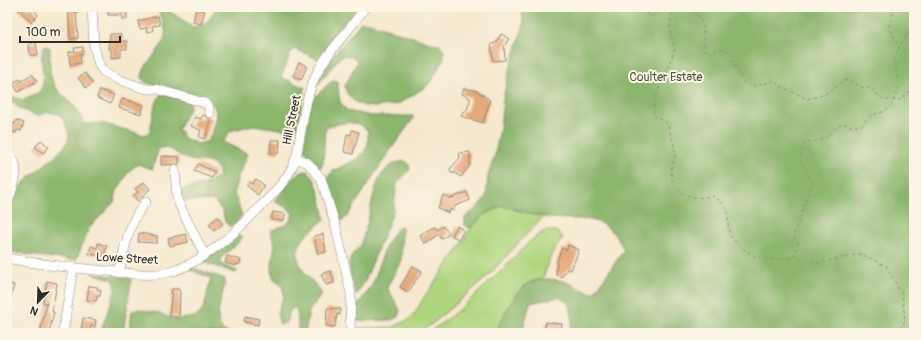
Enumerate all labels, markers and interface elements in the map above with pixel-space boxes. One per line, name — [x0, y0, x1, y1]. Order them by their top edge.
scale bar — [20, 18, 120, 44]
text: 100 m — [26, 25, 61, 40]
park label: Coulter Estate — [630, 70, 702, 85]
street label: Hill Street — [279, 94, 305, 146]
street label: Lowe Street — [96, 250, 159, 268]
north arrow — [18, 282, 58, 322]
text: N — [28, 303, 40, 318]

